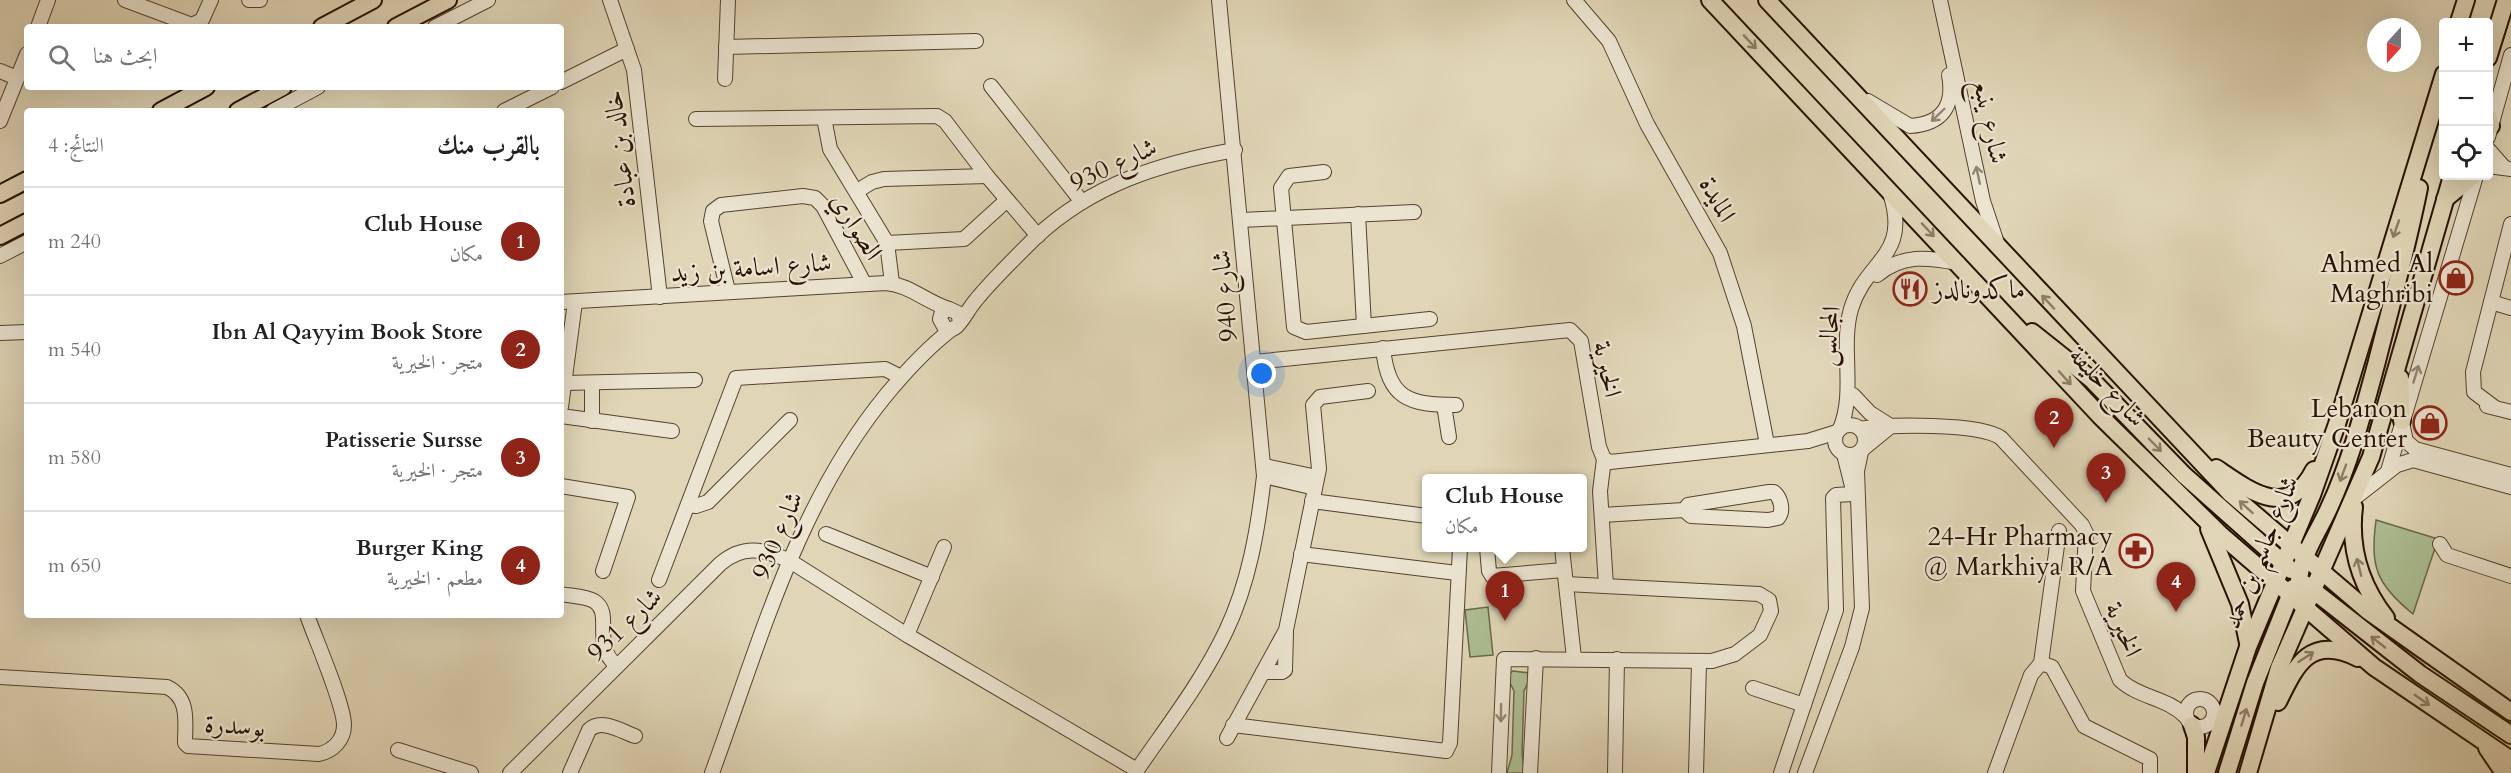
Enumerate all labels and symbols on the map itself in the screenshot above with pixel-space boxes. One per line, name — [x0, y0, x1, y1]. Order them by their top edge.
north arrow — [2367, 18, 2421, 72]
one-way arrow — [1743, 35, 1758, 50]
street label: شارع ينبع — [1959, 76, 2017, 168]
street label: خالد بن عبادة — [595, 89, 644, 209]
one-way arrow — [1931, 108, 1946, 122]
street label: شارع 930 — [1064, 129, 1164, 203]
one-way arrow — [1971, 165, 1983, 184]
street label: المايدة — [1691, 170, 1744, 228]
street label: الصواري — [820, 186, 891, 268]
one-way arrow — [2390, 220, 2401, 239]
one-way arrow — [1921, 222, 1935, 237]
street label: شارع اسامة بن زيد — [669, 244, 833, 295]
place label: Ahmed Al Maghribi — [2321, 246, 2433, 311]
street label: شارع 940 — [1203, 248, 1250, 343]
shop icon: Ahmed Al Maghribi — [2438, 260, 2474, 296]
restaurant icon: ماكدونالدز — [1892, 271, 1928, 307]
place label: ماكدونالدز — [1930, 272, 2025, 307]
one-way arrow — [2041, 294, 2055, 309]
street label: المجالس — [1808, 304, 1849, 368]
street label: الخيرية — [1585, 338, 1631, 400]
street label: شارع خليفة — [2058, 338, 2154, 437]
your location — [1247, 359, 1276, 388]
one-way arrow — [2411, 365, 2422, 384]
one-way arrow — [2058, 370, 2072, 385]
place label: Lebanon Beauty Center — [2247, 391, 2408, 456]
pin: 2 — [2034, 398, 2074, 448]
shop icon: Lebanon Beauty Center — [2412, 405, 2448, 441]
one-way arrow — [2147, 437, 2162, 452]
pin: 3 — [2086, 454, 2126, 503]
one-way arrow — [2336, 463, 2347, 482]
street label: شارع جاسم بن حمد — [2214, 470, 2314, 637]
street label: شارع 930 — [743, 486, 815, 586]
one-way arrow — [2239, 500, 2254, 514]
place label: 24-Hr Pharmacy @ Markhiya R/A — [1923, 519, 2114, 584]
pharmacy icon: 24-Hr Pharmacy @ Markhiya R/A — [2118, 533, 2154, 569]
one-way arrow — [2353, 558, 2365, 577]
pin: 4 — [2156, 562, 2196, 612]
pin: 1 — [1486, 572, 1524, 621]
street label: شارع 931 — [579, 580, 672, 672]
street label: الخيرية — [2096, 596, 2151, 662]
one-way arrow — [2370, 636, 2386, 649]
one-way arrow — [2298, 651, 2315, 664]
one-way arrow — [2414, 694, 2430, 706]
one-way arrow — [1495, 702, 1506, 722]
street label: بوسدرة — [203, 706, 267, 745]
one-way arrow — [2239, 708, 2250, 727]

